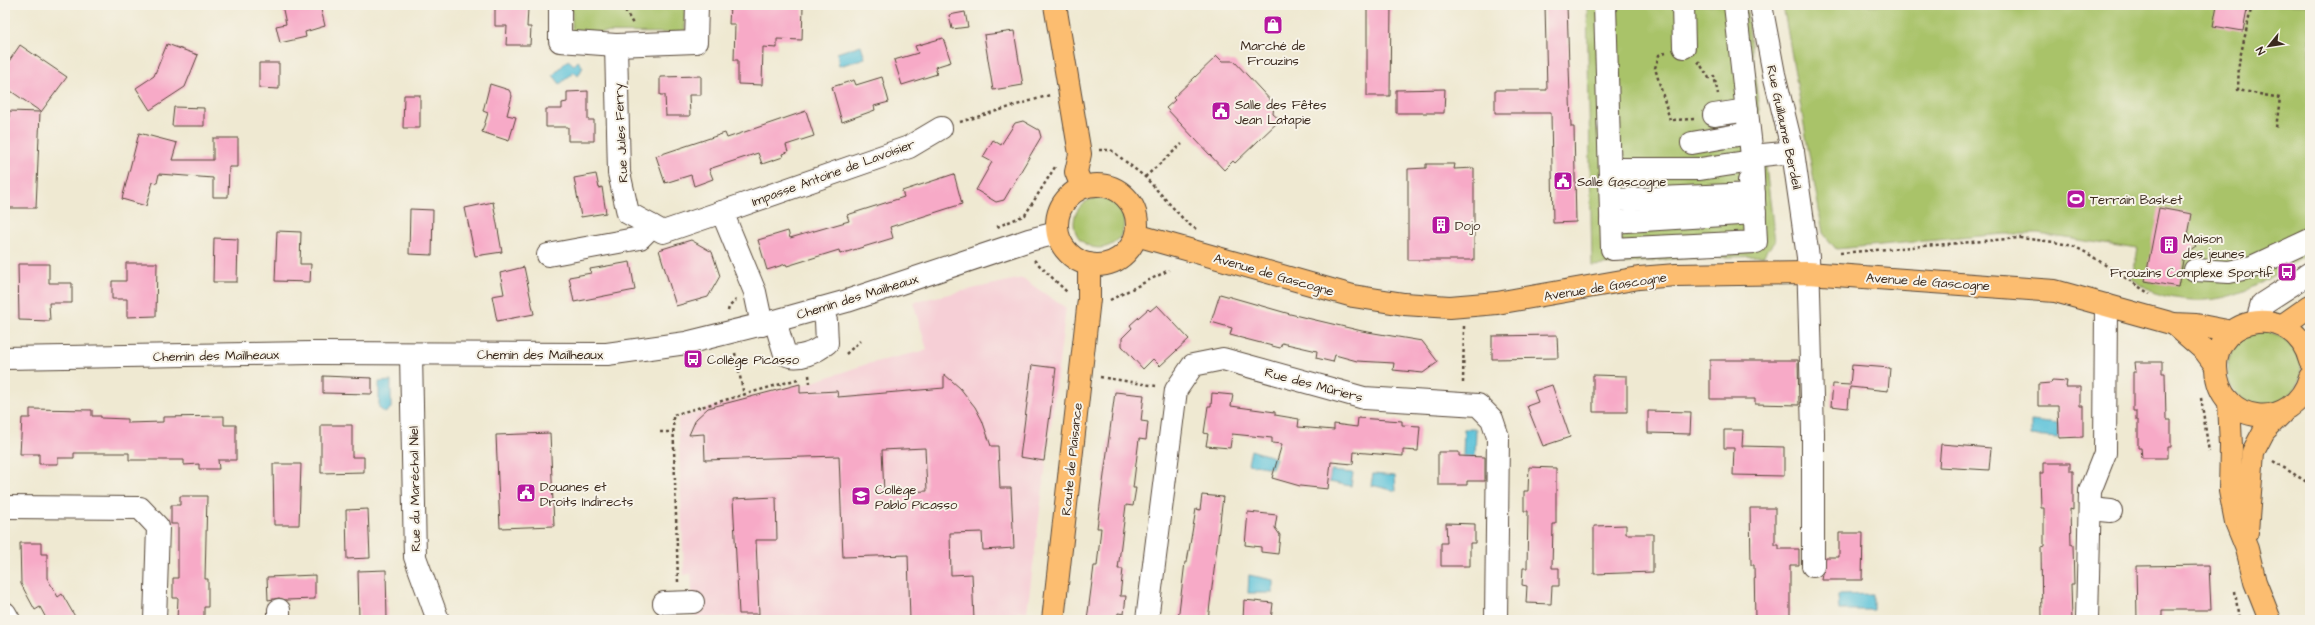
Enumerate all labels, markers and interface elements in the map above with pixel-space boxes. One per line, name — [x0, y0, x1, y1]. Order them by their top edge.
shop icon: Marché de Frouzins — [1262, 14, 1284, 36]
north arrow — [2249, 26, 2289, 66]
place label: Marché de Frouzins — [1240, 37, 1306, 70]
text: N — [2253, 44, 2269, 57]
street label: Rue Guillaume Berdeil — [1762, 63, 1806, 191]
street label: Rue Jules Ferry — [609, 83, 634, 183]
place label: Salle des Fêtes Jean Latapie — [1235, 96, 1327, 129]
public building icon: Salle des Fêtes Jean Latapie — [1210, 100, 1232, 122]
street label: Impasse Antoine de Lavoisier — [749, 135, 918, 211]
public building icon: Salle Gascogne — [1552, 170, 1574, 192]
place label: Salle Gascogne — [1577, 173, 1666, 192]
sports icon: Terrain Basket — [2065, 188, 2087, 210]
place label: Terrain Basket — [2090, 191, 2183, 209]
building icon: Dojo — [1430, 214, 1452, 236]
place label: Dojo — [1455, 217, 1481, 235]
place label: Maison des jeunes — [2183, 230, 2245, 263]
building icon: Maison des jeunes — [2158, 234, 2180, 256]
street label: Avenue de Gascogne — [1211, 249, 1336, 302]
bus stop icon: Frouzins Complexe Sportif — [2276, 261, 2298, 283]
place label: Frouzins Complexe Sportif — [2110, 264, 2273, 282]
street label: Avenue de Gascogne — [1542, 268, 1668, 307]
street label: Avenue de Gascogne — [1865, 269, 1991, 296]
street label: Chemin des Mailheaux — [794, 270, 921, 324]
street label: Chemin des Mailheaux — [153, 346, 280, 366]
street label: Chemin des Mailheaux — [477, 346, 604, 364]
bus stop icon: Collège Picasso — [682, 348, 704, 370]
place label: Collège Picasso — [707, 351, 800, 370]
street label: Rue des Mûriers — [1263, 363, 1365, 407]
street label: Route de Plaisance — [1057, 402, 1087, 516]
street label: Rue du Maréchal Niel — [405, 426, 425, 552]
place label: Douanes et Droits Indirects — [540, 478, 634, 511]
place label: Collège Pablo Picasso — [875, 481, 958, 514]
public building icon: Douanes et Droits Indirects — [515, 482, 537, 504]
school or university icon: Collège Pablo Picasso — [850, 485, 872, 507]

